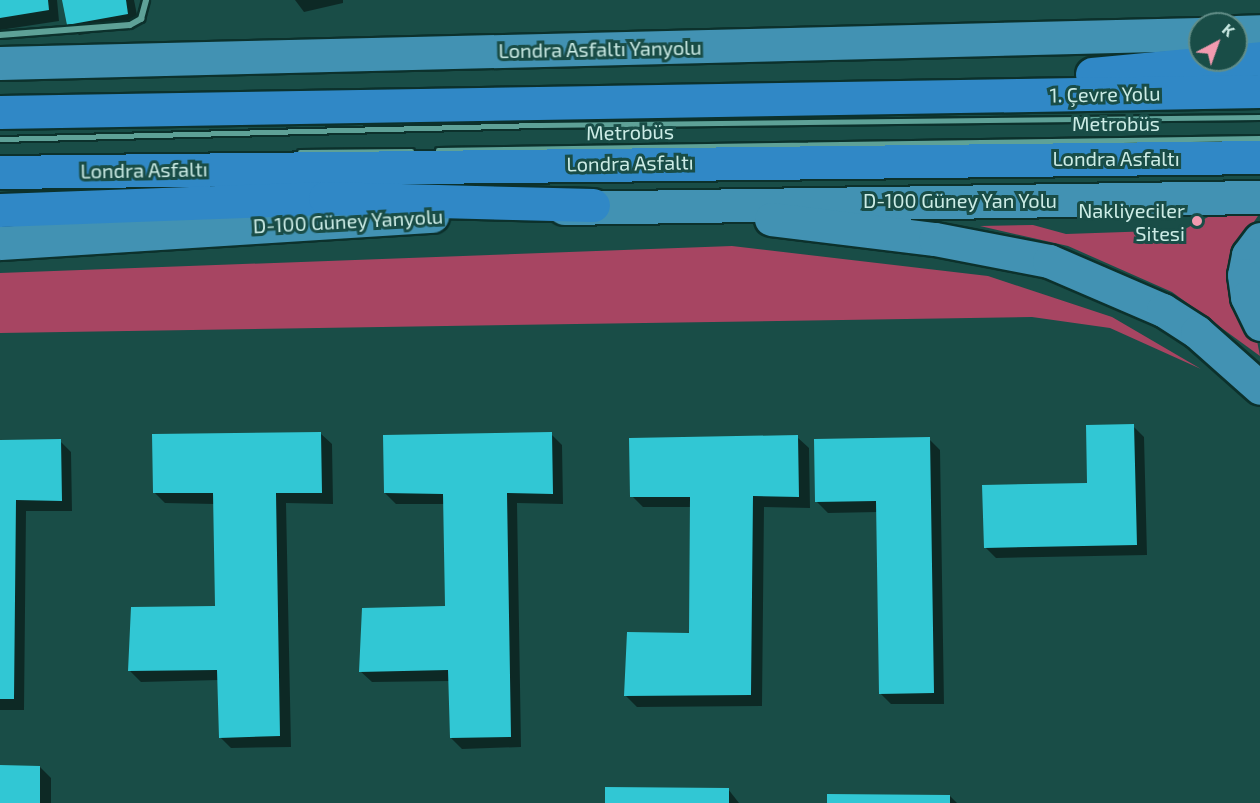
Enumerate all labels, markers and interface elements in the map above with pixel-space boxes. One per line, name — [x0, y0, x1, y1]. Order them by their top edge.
north arrow — [1188, 12, 1248, 72]
text: K — [1219, 19, 1239, 40]
street label: Londra Asfaltı Yanyolu — [498, 35, 702, 63]
street label: 1. Çevre Yolu — [1049, 81, 1161, 107]
street label: Metrobüs — [1072, 111, 1160, 135]
street label: Metrobüs — [586, 119, 674, 145]
street label: Londra Asfaltı — [1052, 146, 1180, 170]
street label: Londra Asfaltı — [566, 150, 694, 176]
street label: Londra Asfaltı — [80, 157, 208, 183]
street label: D-100 Güney Yan Yolu — [862, 188, 1058, 212]
place label: Nakliyeciler Sitesi — [1078, 198, 1185, 245]
street label: D-100 Güney Yanyolu — [252, 204, 444, 238]
marker: Nakliyeciler Sitesi — [1190, 214, 1204, 228]

